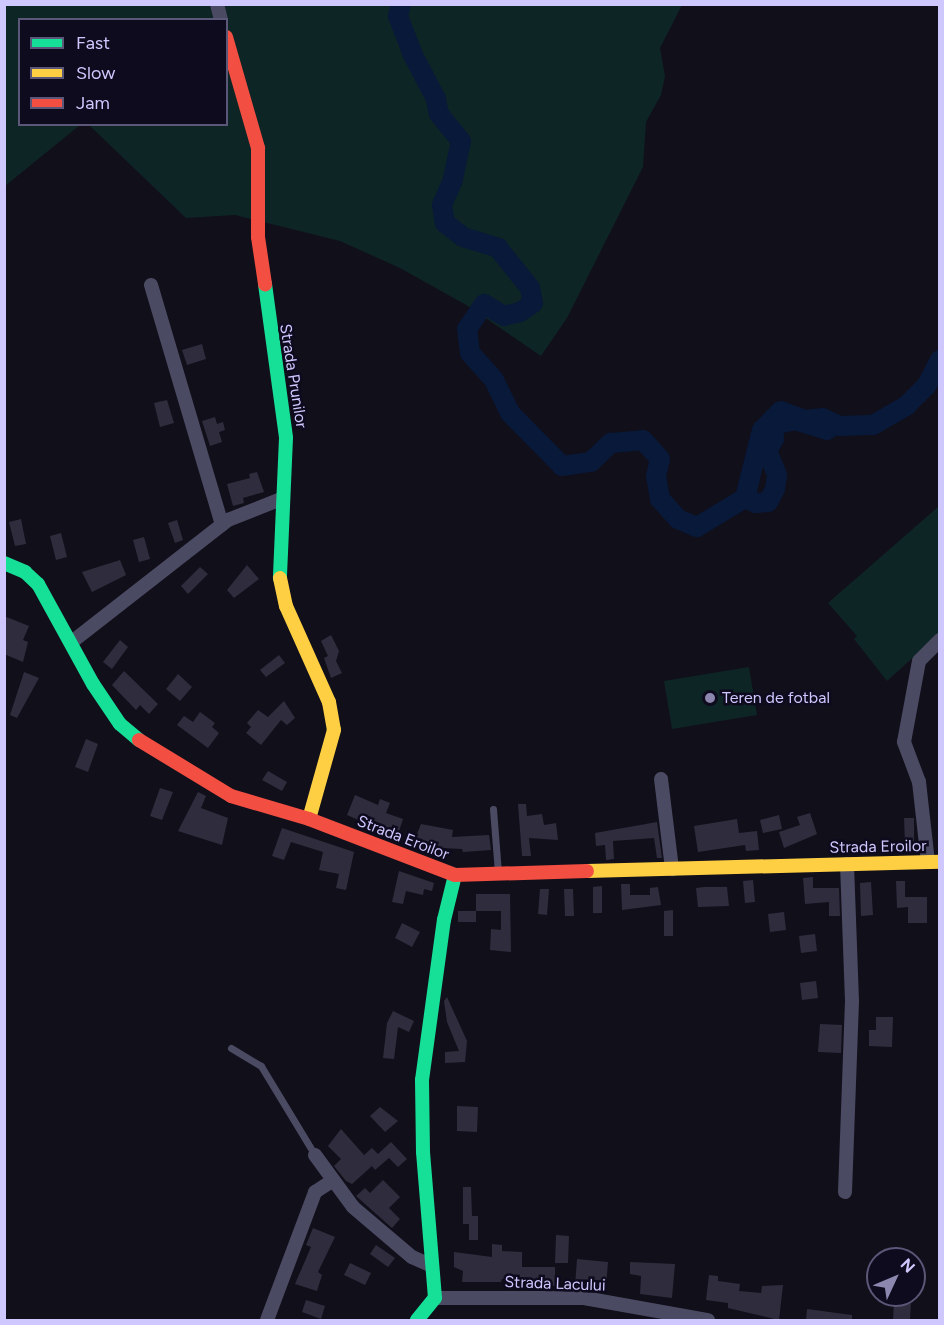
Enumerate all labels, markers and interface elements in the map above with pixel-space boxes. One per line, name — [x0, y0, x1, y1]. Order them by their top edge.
legend — [18, 18, 228, 126]
text: Fast — [76, 32, 110, 54]
text: Slow — [76, 62, 115, 84]
text: Jam — [76, 92, 110, 114]
street label: Strada Prunilor — [275, 322, 311, 430]
place label: Teren de fotbal — [722, 688, 830, 708]
marker: Teren de fotbal — [703, 691, 717, 705]
street label: Strada Eroilor — [354, 812, 452, 864]
street label: Strada Eroilor — [829, 837, 927, 857]
north arrow — [866, 1247, 926, 1307]
text: N — [897, 1254, 919, 1277]
street label: Strada Lacului — [504, 1273, 606, 1295]

